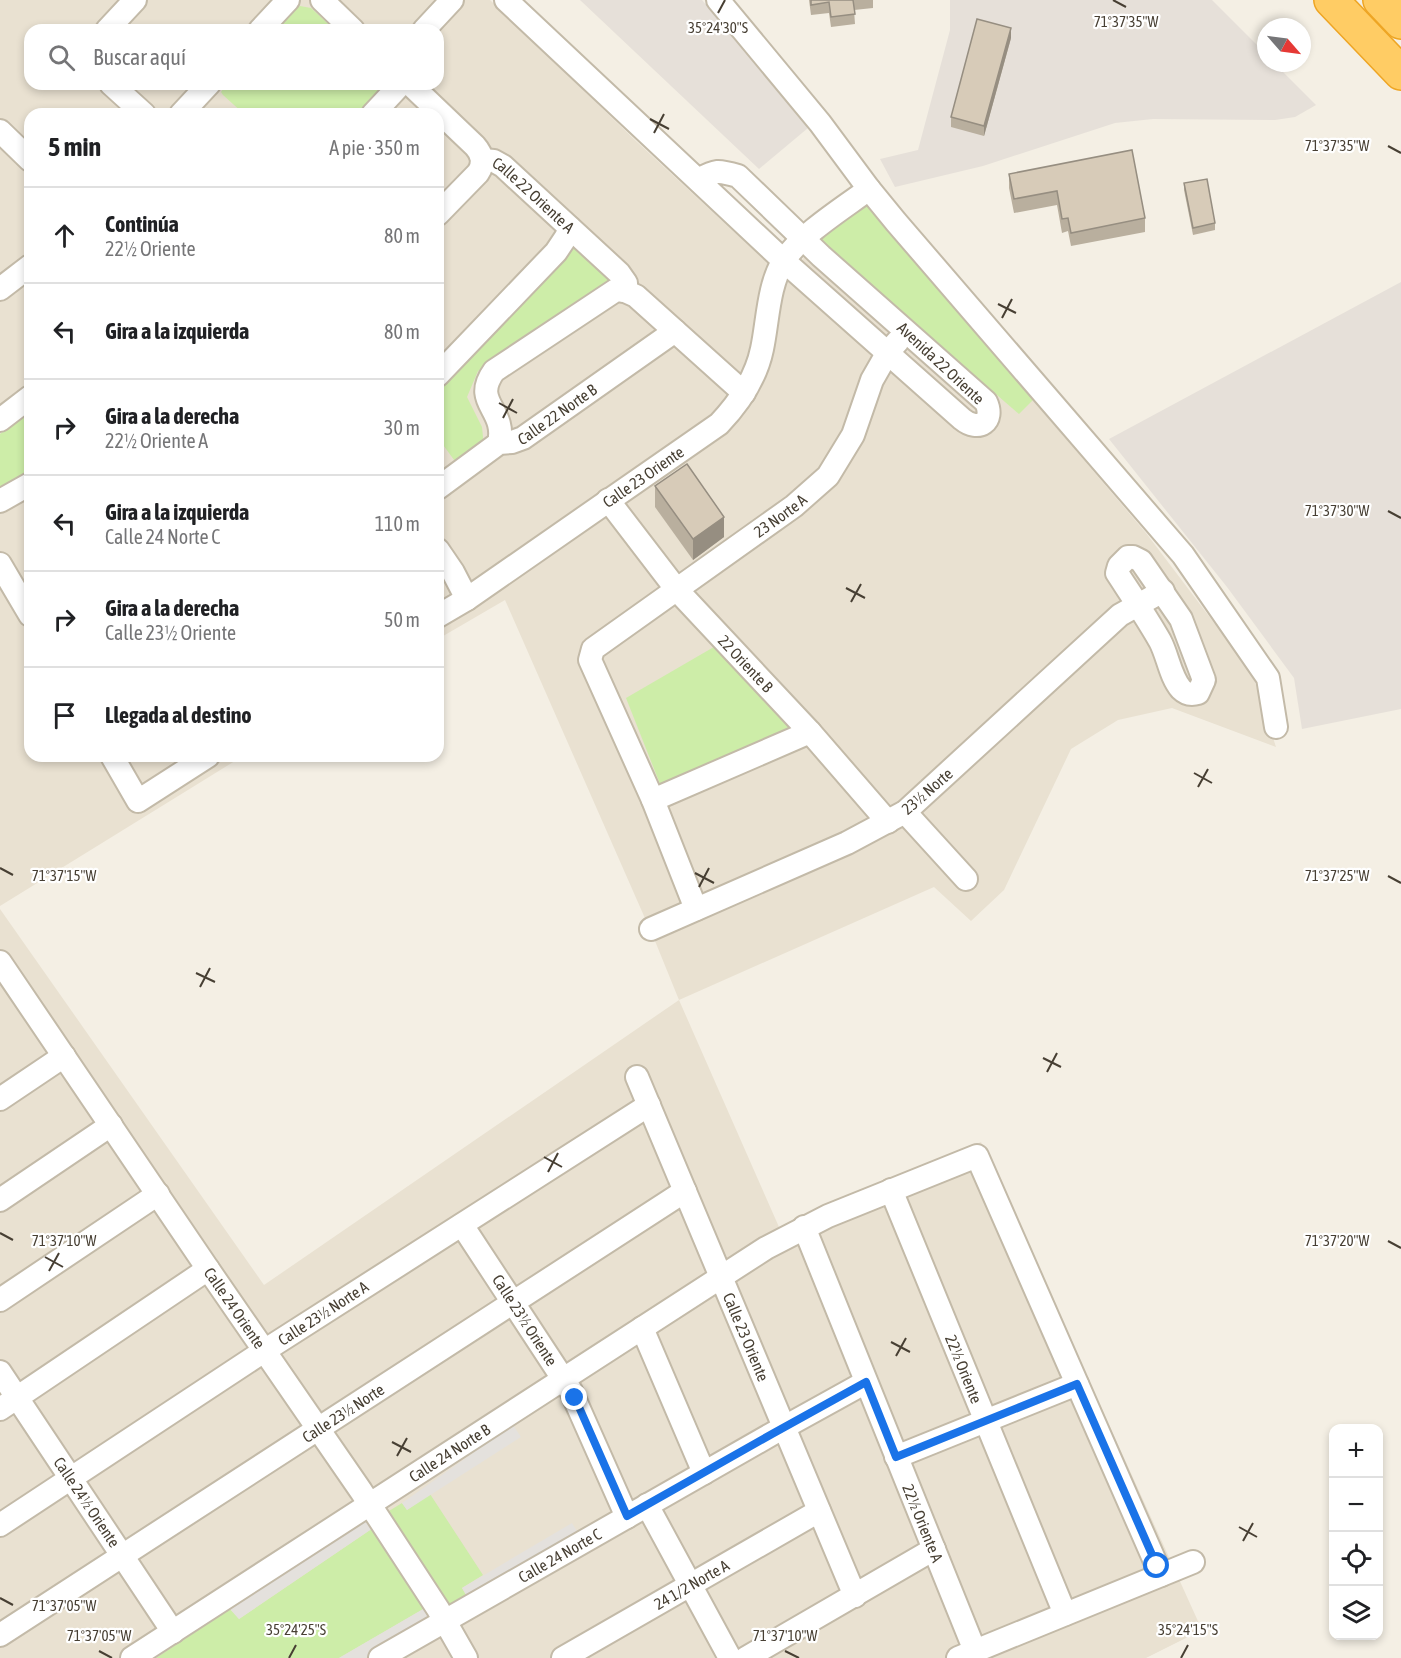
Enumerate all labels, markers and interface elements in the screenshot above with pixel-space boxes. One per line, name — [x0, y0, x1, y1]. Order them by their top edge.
text: 71°37'35"W — [1094, 13, 1158, 30]
north arrow — [1257, 18, 1311, 72]
text: 35°24'30"S — [688, 19, 748, 36]
search box — [24, 24, 444, 90]
icon: search — [45, 41, 78, 74]
text: Buscar aquí — [93, 44, 186, 70]
text: 5 min — [48, 132, 101, 162]
text: A pie · 350 m — [329, 136, 420, 159]
text: 71°37'35"W — [1305, 137, 1369, 154]
street label: Calle 22 Oriente A — [489, 153, 578, 236]
text: Continúa — [105, 211, 179, 237]
icon: ahead — [48, 219, 81, 252]
text: 80 m — [384, 224, 420, 247]
text: 22½ Oriente — [105, 237, 196, 260]
icon: left — [48, 315, 81, 348]
text: Gira a la izquierda — [105, 318, 249, 344]
street label: Avenida 22 Oriente — [894, 318, 988, 408]
text: 80 m — [384, 320, 420, 343]
street label: Calle 22 Norte B — [515, 380, 600, 448]
text: Gira a la derecha — [105, 403, 239, 429]
icon: right — [48, 411, 81, 444]
text: 30 m — [384, 416, 420, 439]
text: 22½ Oriente A — [105, 429, 208, 452]
street label: Calle 23 Oriente — [599, 442, 687, 511]
street label: 23 Norte A — [750, 490, 810, 541]
text: Gira a la izquierda — [105, 499, 249, 525]
text: 71°37'30"W — [1305, 502, 1369, 519]
icon: left — [48, 507, 81, 540]
text: 110 m — [375, 512, 420, 535]
text: Calle 24 Norte C — [105, 525, 220, 548]
text: Gira a la derecha — [105, 595, 239, 621]
icon: right — [48, 603, 81, 636]
text: 50 m — [384, 608, 420, 631]
text: Calle 23½ Oriente — [105, 621, 236, 644]
street label: 22 Oriente B — [715, 631, 777, 696]
icon: arrive — [48, 699, 81, 732]
text: Llegada al destino — [105, 702, 252, 728]
street label: 23½ Norte — [898, 764, 956, 818]
text: 71°37'15"W — [32, 867, 96, 884]
text: 71°37'25"W — [1305, 867, 1369, 884]
text: 71°37'10"W — [32, 1232, 96, 1249]
text: 71°37'20"W — [1305, 1232, 1369, 1249]
street label: Calle 24 Oriente — [201, 1264, 269, 1352]
street label: Calle 23½ Oriente — [489, 1271, 561, 1369]
street label: Calle 23½ Norte A — [275, 1277, 371, 1349]
street label: Calle 23 Oriente — [720, 1290, 773, 1384]
street label: 22½ Oriente — [942, 1332, 986, 1406]
street label: Calle 23½ Norte — [299, 1380, 387, 1446]
route end — [561, 1384, 587, 1410]
street label: Calle 24 Norte B — [406, 1420, 494, 1485]
map controls — [1329, 1424, 1383, 1640]
button: + — [1329, 1424, 1383, 1478]
street label: Calle 24½ Oriente — [50, 1454, 124, 1550]
button: − — [1329, 1478, 1383, 1532]
street label: 22½ Oriente A — [899, 1481, 947, 1565]
street label: Calle 24 Norte C — [515, 1525, 604, 1586]
button: locate — [1329, 1532, 1383, 1586]
route start — [1143, 1552, 1169, 1578]
street label: 24 1/2 Norte A — [651, 1556, 732, 1613]
button: layers — [1329, 1586, 1383, 1640]
text: 71°37'05"W — [32, 1597, 96, 1614]
text: 35°24'25"S — [266, 1621, 326, 1638]
text: 35°24'15"S — [1158, 1621, 1218, 1638]
text: 71°37'05"W — [67, 1627, 131, 1644]
text: 71°37'10"W — [753, 1627, 817, 1644]

